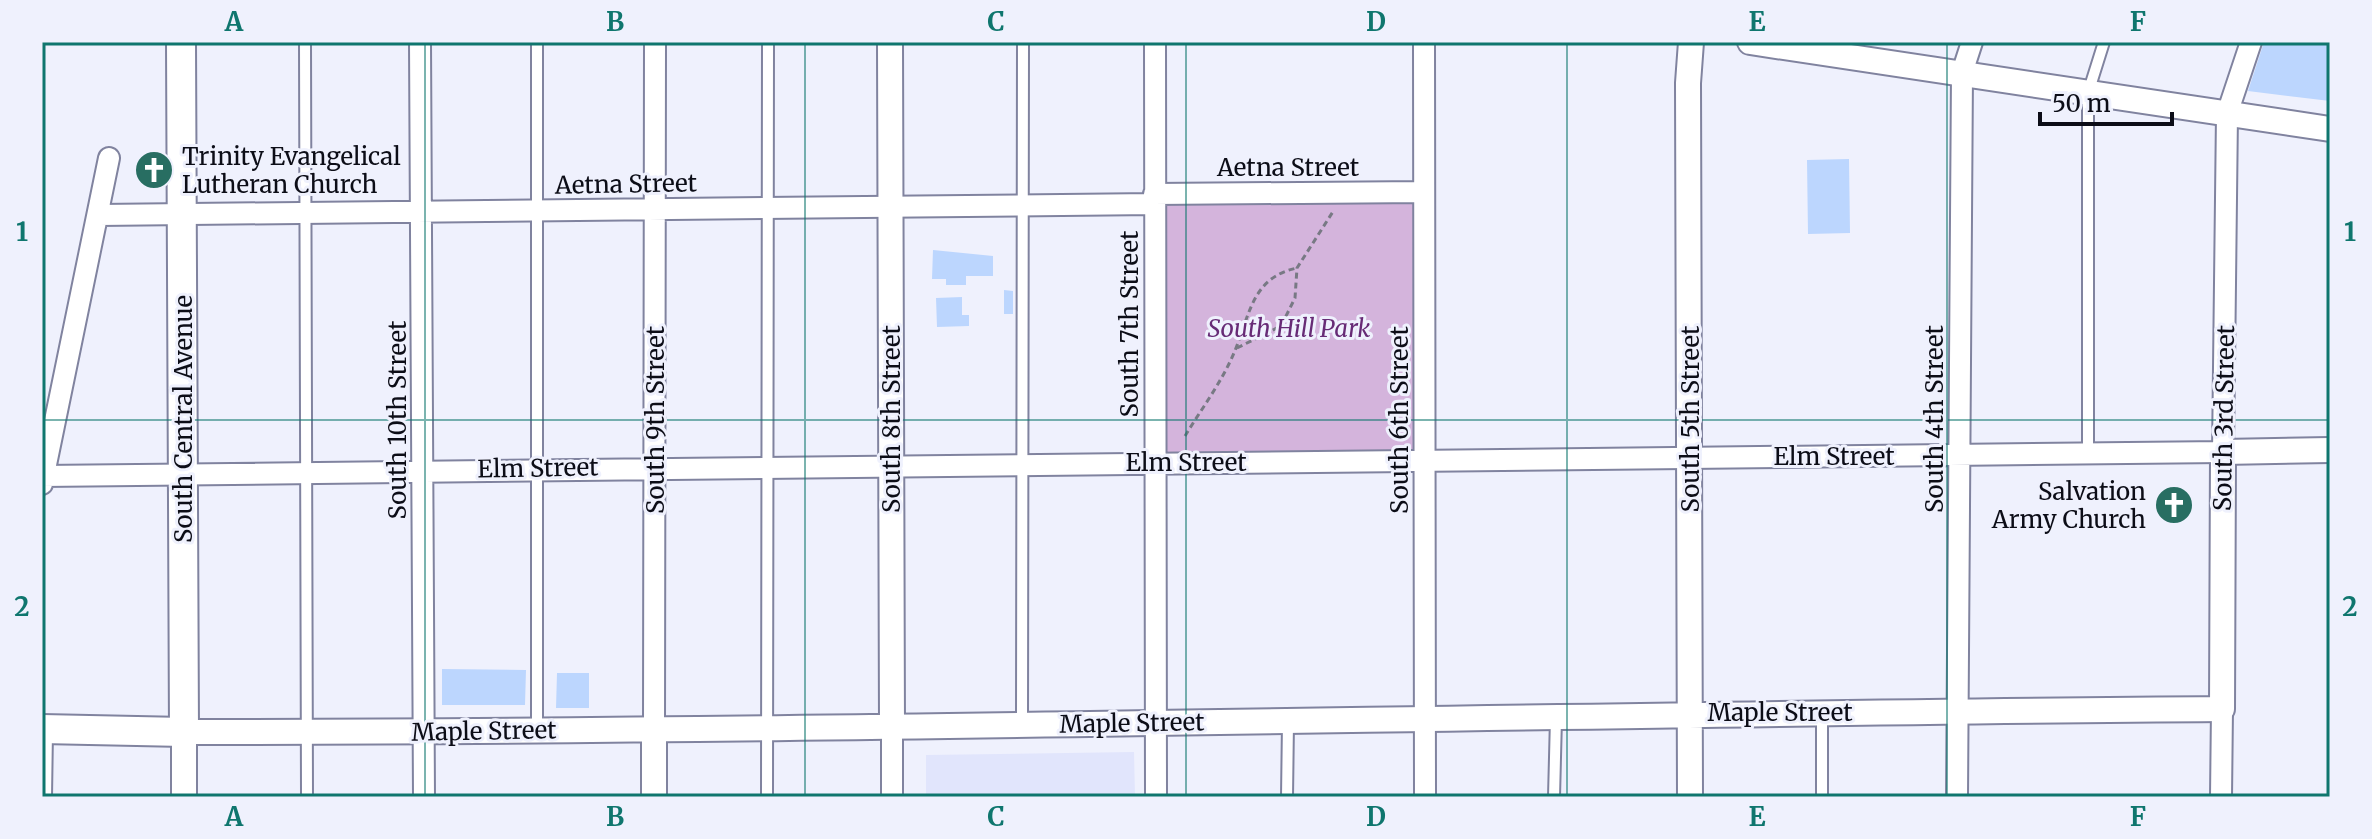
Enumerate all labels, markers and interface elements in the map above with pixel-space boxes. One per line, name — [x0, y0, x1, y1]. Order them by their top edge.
text: A — [224, 5, 244, 38]
text: B — [606, 5, 624, 38]
text: C — [987, 5, 1005, 38]
text: D — [1366, 5, 1386, 38]
text: E — [1749, 5, 1766, 38]
text: F — [2130, 5, 2146, 38]
scale bar — [2040, 76, 2172, 126]
text: 50 m — [2052, 88, 2111, 119]
place label: Trinity Evangelical Lutheran Church — [182, 141, 401, 200]
church icon: Trinity Evangelical Lutheran Church — [133, 149, 175, 191]
street label: Aetna Street — [1216, 152, 1360, 183]
street label: Aetna Street — [554, 167, 698, 201]
text: 1 — [16, 215, 28, 248]
text: 1 — [2344, 215, 2356, 248]
street label: South 7th Street — [1114, 230, 1145, 417]
street label: South Central Avenue — [168, 295, 199, 543]
park label: South Hill Park — [1208, 313, 1370, 344]
street label: South 10th Street — [382, 320, 413, 519]
street label: South 8th Street — [876, 324, 907, 513]
street label: South 4th Street — [1919, 324, 1950, 513]
street label: South 3rd Street — [2207, 324, 2241, 511]
street label: South 9th Street — [640, 325, 671, 514]
street label: South 6th Street — [1384, 325, 1415, 514]
street label: South 5th Street — [1675, 325, 1706, 512]
street label: Elm Street — [1773, 441, 1895, 472]
street label: Elm Street — [1125, 447, 1247, 478]
street label: Elm Street — [477, 451, 599, 485]
place label: Salvation Army Church — [1991, 476, 2146, 535]
church icon: Salvation Army Church — [2153, 484, 2195, 526]
text: 2 — [14, 590, 30, 623]
text: 2 — [2342, 590, 2358, 623]
street label: Maple Street — [1707, 697, 1853, 728]
street label: Maple Street — [1059, 706, 1205, 740]
street label: Maple Street — [411, 714, 557, 748]
text: A — [224, 800, 244, 833]
text: B — [606, 800, 624, 833]
text: C — [987, 800, 1005, 833]
text: D — [1366, 800, 1386, 833]
text: E — [1749, 800, 1766, 833]
text: F — [2130, 800, 2146, 833]

